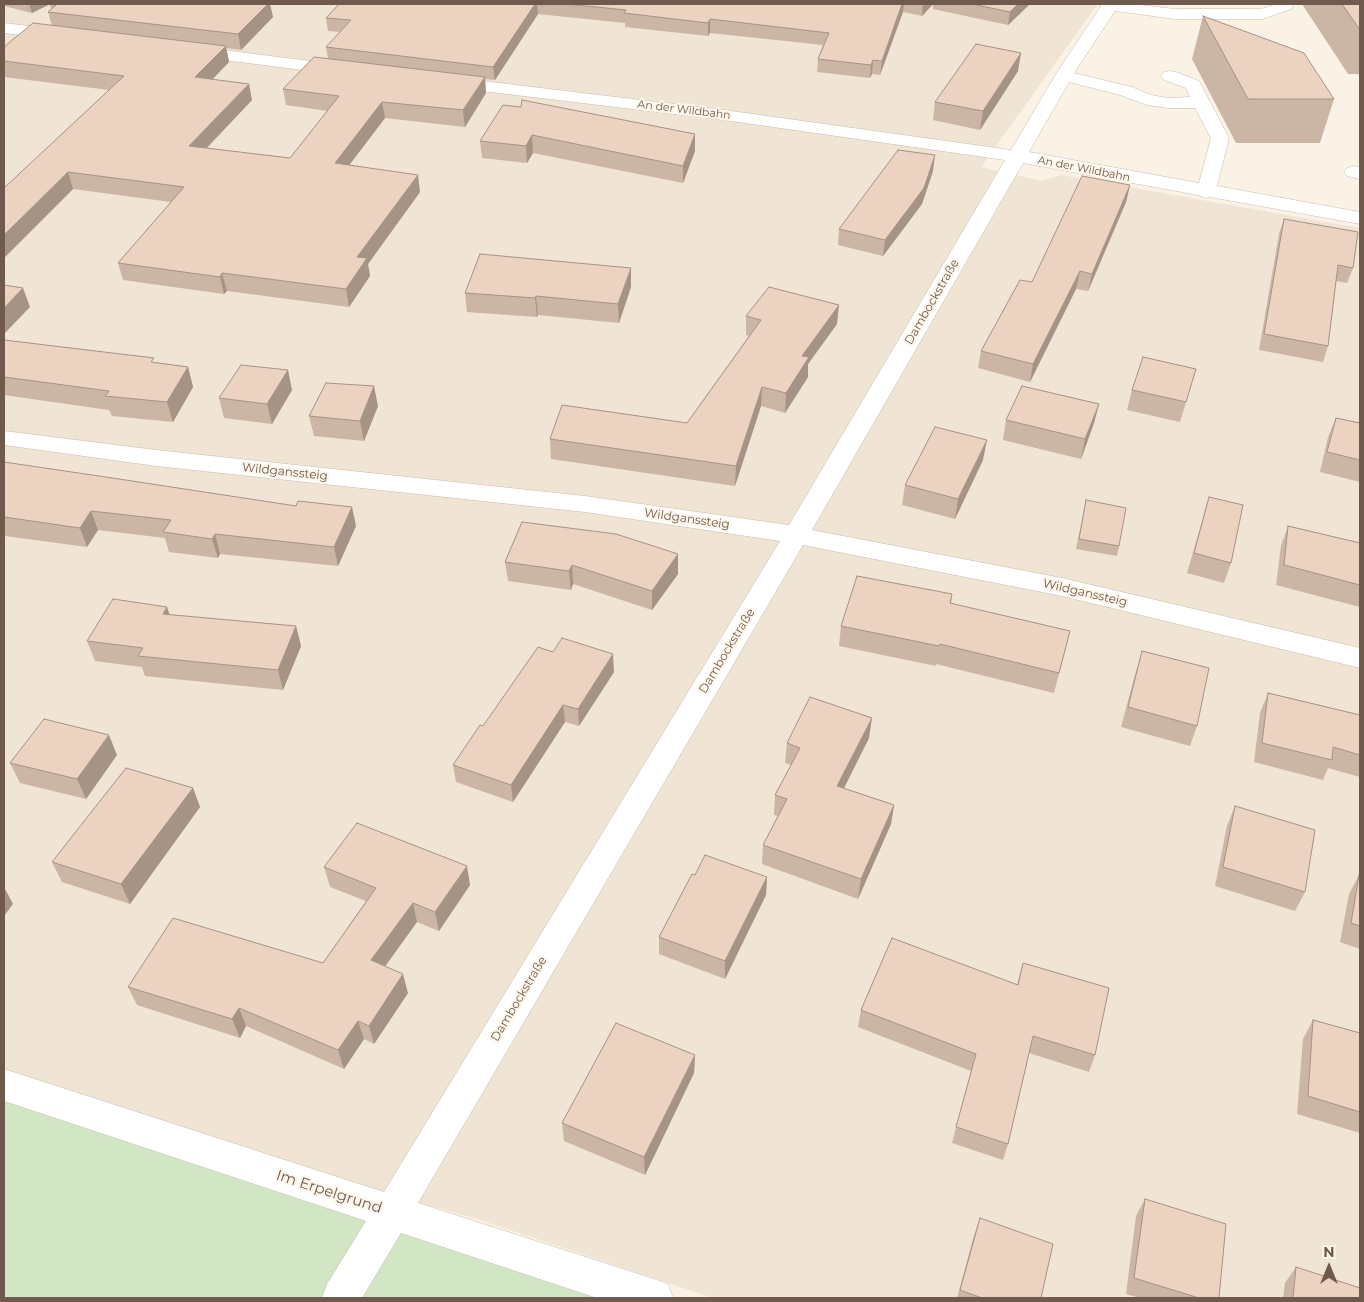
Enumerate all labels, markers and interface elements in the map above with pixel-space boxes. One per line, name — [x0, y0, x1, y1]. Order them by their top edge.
street label: An der Wildbahn — [637, 98, 731, 122]
street label: An der Wildbahn — [1037, 154, 1131, 184]
street label: Dambockstraße — [902, 257, 962, 347]
street label: Wildganssteig — [241, 460, 329, 484]
street label: Wildganssteig — [643, 506, 731, 532]
street label: Wildganssteig — [1041, 576, 1129, 610]
street label: Dambockstraße — [696, 606, 758, 696]
street label: Dambockstraße — [488, 954, 550, 1044]
street label: Im Erpelgrund — [274, 1166, 384, 1218]
north arrow — [1304, 1242, 1354, 1292]
text: N — [1323, 1243, 1335, 1261]

